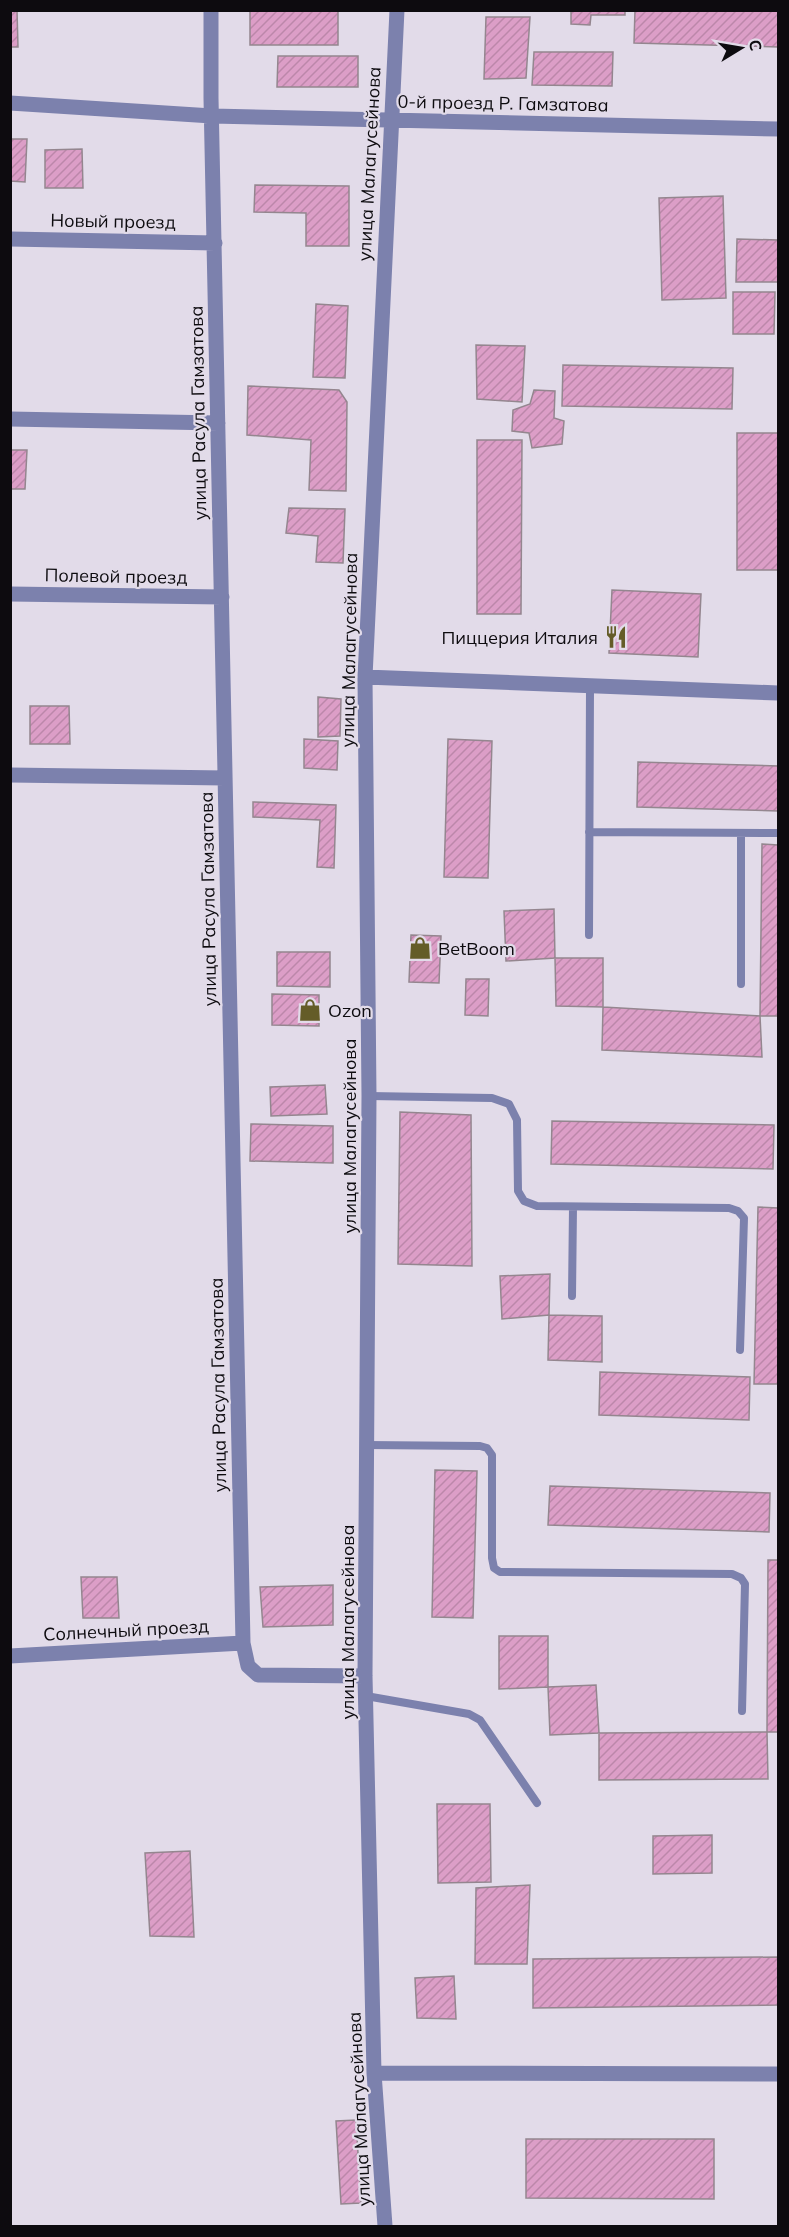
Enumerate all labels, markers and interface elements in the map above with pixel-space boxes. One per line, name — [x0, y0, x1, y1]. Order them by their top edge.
north arrow — [711, 18, 771, 78]
text: С — [745, 38, 767, 52]
street label: улица Малагусейнова — [352, 66, 386, 262]
street label: 0-й проезд Р. Гамзатова — [397, 90, 609, 116]
street label: Новый проезд — [50, 208, 176, 234]
street label: улица Расула Гамзатова — [185, 306, 211, 520]
street label: улица Малагусейнова — [336, 552, 362, 748]
street label: Полевой проезд — [44, 563, 188, 589]
restaurant icon: Пиццерия Италия — [603, 624, 629, 650]
place label: Пиццерия Италия — [442, 626, 598, 649]
street label: улица Расула Гамзатова — [195, 792, 221, 1006]
shop icon: BetBoom — [407, 935, 433, 961]
place label: BetBoom — [438, 937, 515, 960]
shop icon: Ozon — [297, 997, 323, 1023]
place label: Ozon — [328, 999, 372, 1022]
street label: улица Малагусейнова — [338, 1039, 361, 1233]
street label: улица Расула Гамзатова — [205, 1278, 231, 1492]
street label: улица Малагусейнова — [336, 1525, 359, 1719]
street label: Солнечный проезд — [43, 1614, 209, 1646]
street label: улица Малагусейнова — [342, 2011, 376, 2207]

